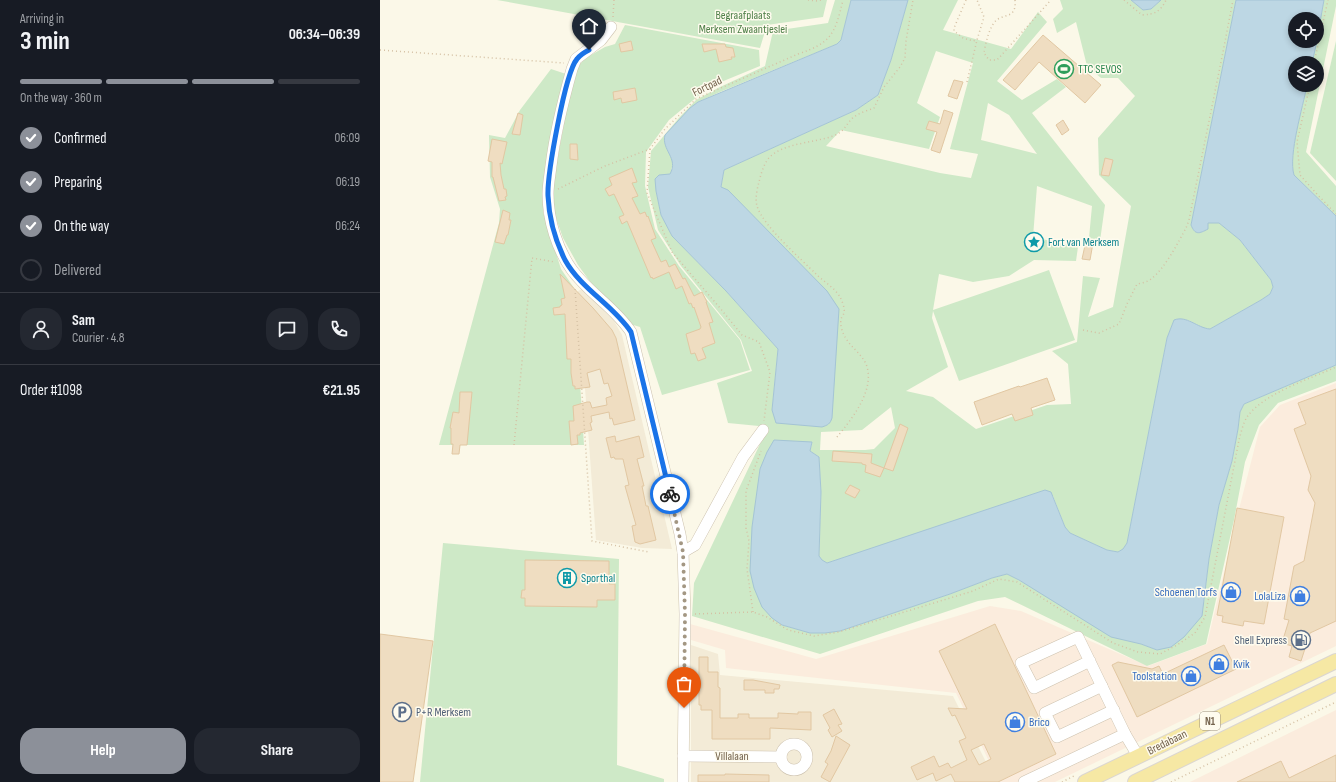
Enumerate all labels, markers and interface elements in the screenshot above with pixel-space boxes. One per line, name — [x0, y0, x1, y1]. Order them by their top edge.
park label: Begraafplaats Merksem Zwaantjeslei — [699, 8, 787, 37]
pin — [572, 9, 606, 50]
text: Arriving in — [20, 11, 64, 27]
map controls — [1288, 12, 1324, 92]
button: locate — [1288, 12, 1324, 48]
icon: home — [578, 15, 600, 37]
text: 06:34–06:39 — [289, 25, 360, 44]
text: 3 min — [20, 26, 70, 57]
button: layers — [1288, 56, 1324, 92]
sports icon: TTC SEVOS — [1053, 58, 1075, 80]
place label: TTC SEVOS — [1078, 62, 1122, 77]
street label: Fortpad — [690, 73, 725, 100]
text: On the way · 360 m — [20, 90, 102, 106]
icon: check — [20, 127, 42, 149]
text: Confirmed — [54, 129, 107, 148]
text: 06:09 — [335, 130, 360, 146]
icon: check — [20, 171, 42, 193]
text: Preparing — [54, 173, 102, 192]
text: 06:19 — [336, 174, 360, 190]
icon: check — [20, 215, 42, 237]
text: On the way — [54, 217, 109, 236]
text: 06:24 — [335, 218, 360, 234]
place icon: Fort van Merksem — [1023, 231, 1045, 253]
place label: Fort van Merksem — [1048, 235, 1120, 250]
text: Delivered — [54, 261, 101, 280]
button: person — [20, 308, 62, 350]
button: chat — [266, 308, 308, 350]
button: phone — [318, 308, 360, 350]
text: Sam — [72, 311, 95, 330]
text: Courier · 4.8 — [72, 330, 124, 346]
text: Order #1098 — [20, 381, 82, 400]
text: €21.95 — [322, 381, 360, 400]
courier — [650, 474, 690, 514]
icon: bike — [659, 483, 681, 505]
building icon: Sporthal — [556, 567, 578, 589]
place label: Sporthal — [581, 571, 615, 586]
shop icon: Schoenen Torfs — [1220, 581, 1242, 603]
place label: Schoenen Torfs — [1155, 585, 1217, 600]
shop icon: LolaLiza — [1289, 585, 1311, 607]
place label: LolaLiza — [1254, 589, 1286, 604]
fuel station icon: Shell Express — [1290, 629, 1312, 651]
place label: Shell Express — [1235, 633, 1287, 648]
shop icon: Kvik — [1208, 653, 1230, 675]
place label: Kvik — [1233, 657, 1250, 672]
shop icon: Toolstation — [1180, 665, 1202, 687]
pin — [667, 667, 701, 708]
place label: Toolstation — [1132, 669, 1177, 684]
icon: bag — [673, 673, 695, 695]
parking icon: P+R Merksem — [391, 701, 413, 723]
place label: P+R Merksem — [416, 705, 471, 720]
shop icon: Brico — [1004, 711, 1026, 733]
road number: N1 — [1200, 712, 1220, 730]
place label: Brico — [1029, 715, 1050, 730]
street label: Bredabaan — [1145, 726, 1190, 758]
button: Help — [20, 728, 186, 774]
button: Share — [194, 728, 360, 774]
street label: Villalaan — [715, 749, 749, 764]

